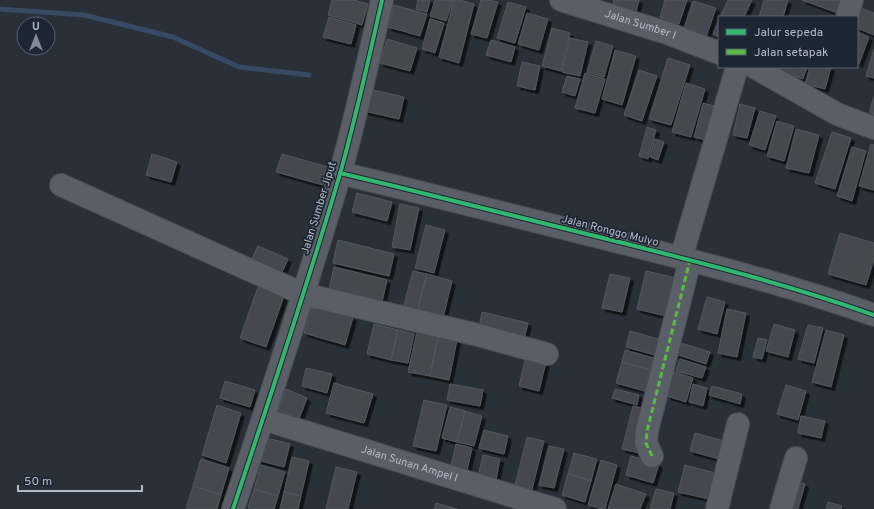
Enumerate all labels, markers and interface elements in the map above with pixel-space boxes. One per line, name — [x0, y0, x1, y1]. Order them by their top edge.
street label: Jalan Sumber I — [603, 7, 678, 43]
north arrow — [16, 16, 56, 56]
legend — [718, 16, 858, 68]
text: U — [32, 20, 40, 34]
text: Jalur sepeda — [754, 25, 823, 41]
text: Jalan setapak — [754, 45, 828, 61]
street label: Jalan Sumber Jiput — [298, 160, 340, 256]
street label: Jalan Ronggo Mulyo — [560, 212, 660, 250]
street label: Jalan Sunan Ampel I — [359, 443, 459, 486]
scale bar — [18, 467, 142, 493]
text: 50 m — [24, 474, 52, 490]

